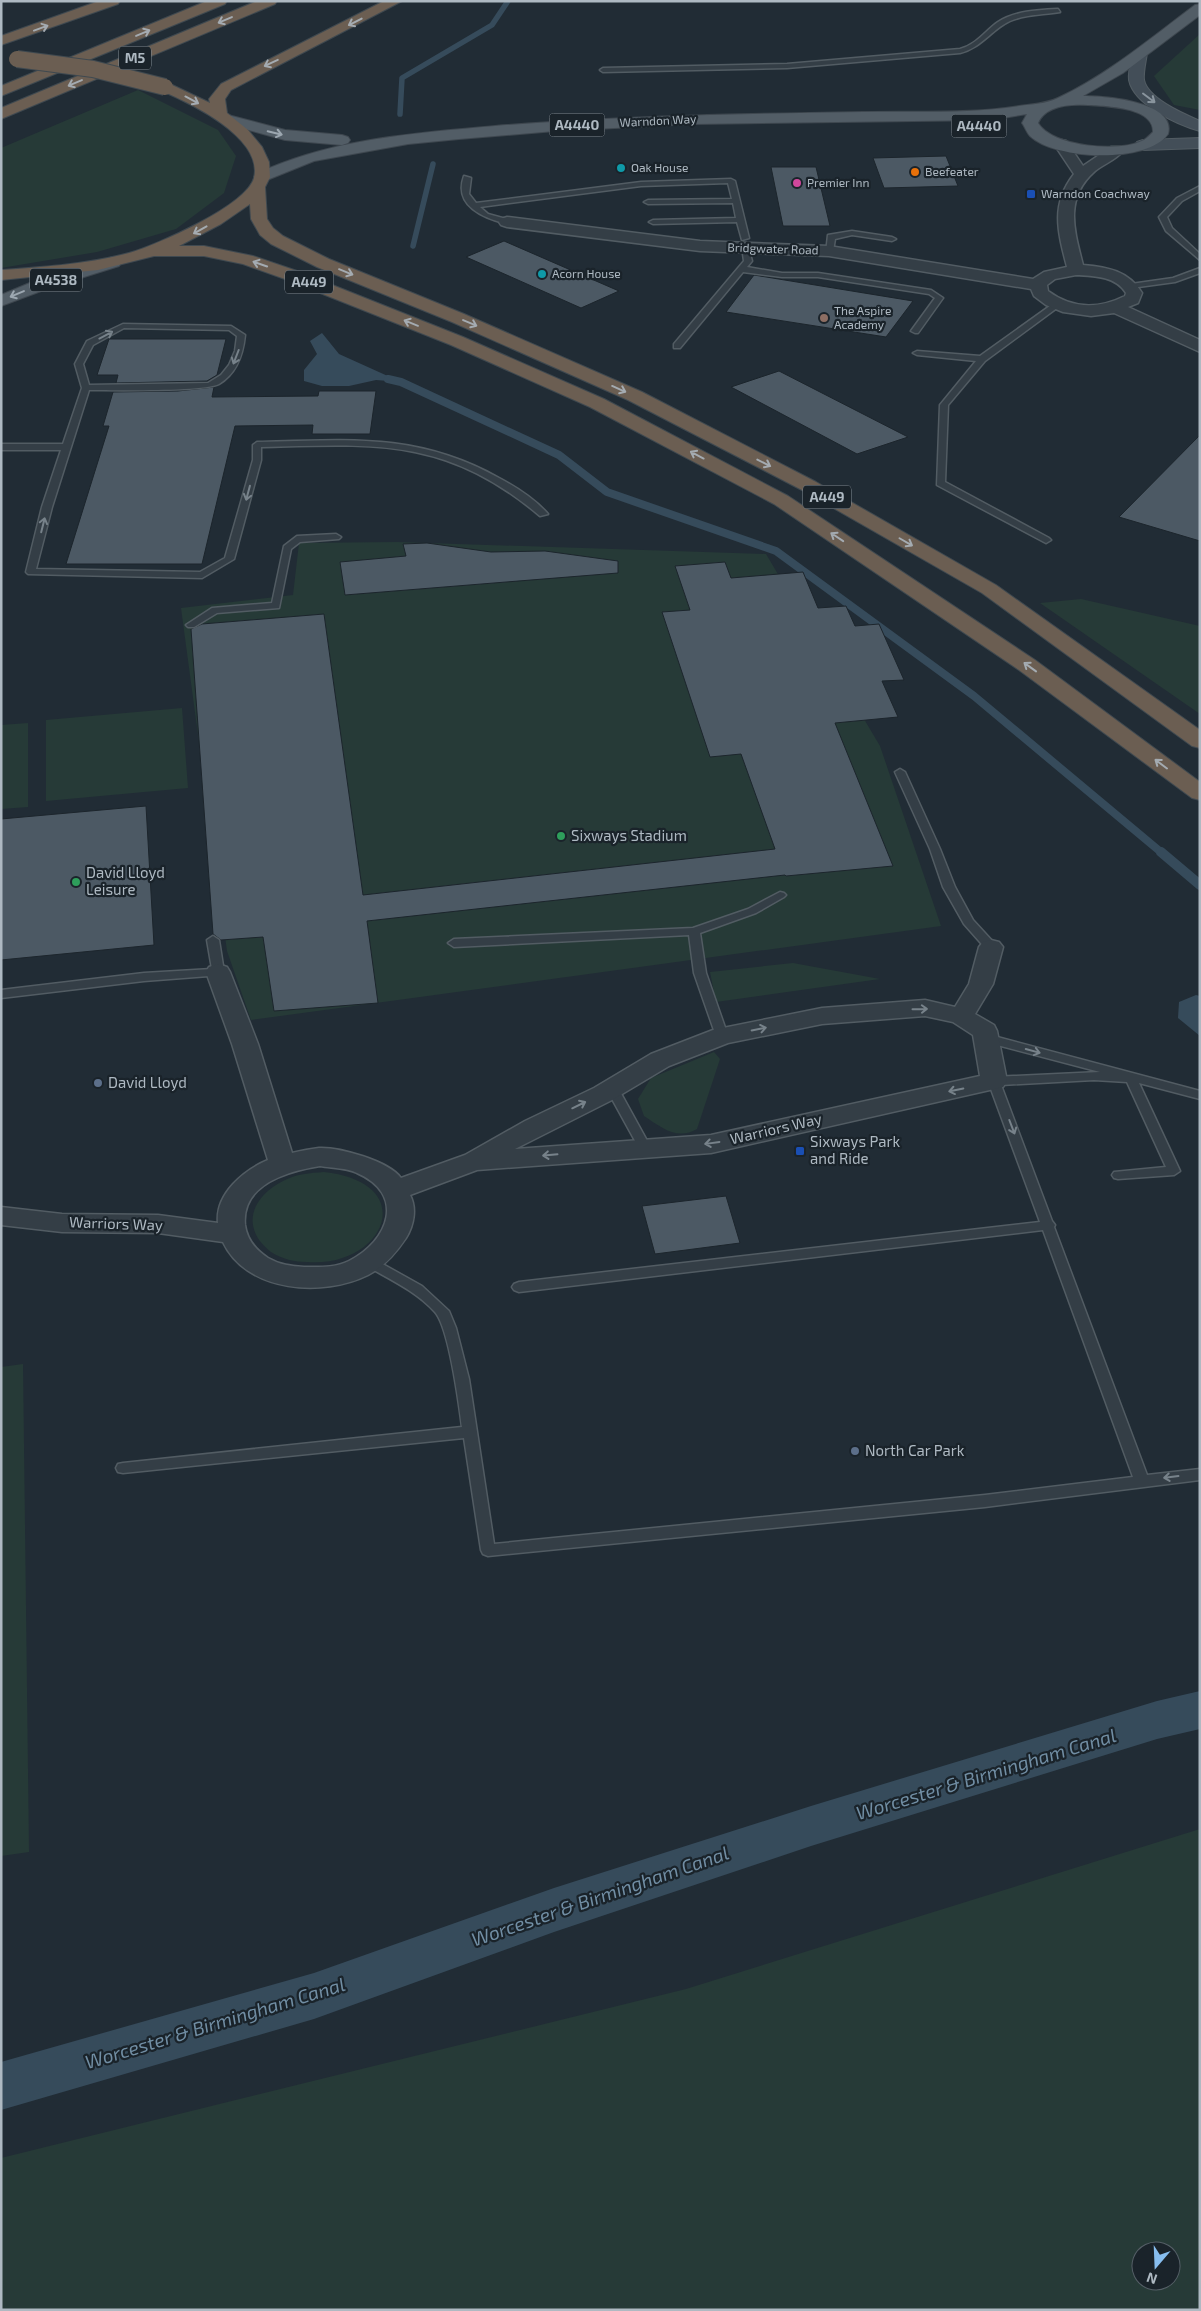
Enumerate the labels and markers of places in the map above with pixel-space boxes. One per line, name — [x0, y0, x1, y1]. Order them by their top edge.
place label: Oak House — [631, 160, 688, 174]
marker: Oak House — [615, 162, 627, 174]
place label: Beefeater — [925, 164, 979, 178]
marker: Beefeater — [909, 166, 921, 178]
place label: Premier Inn — [807, 175, 869, 189]
marker: Premier Inn — [791, 177, 803, 189]
place label: Warndon Coachway — [1041, 186, 1150, 200]
marker: Warndon Coachway — [1025, 188, 1037, 200]
place label: Acorn House — [552, 266, 621, 280]
marker: Acorn House — [536, 268, 548, 280]
place label: The Aspire Academy — [834, 303, 891, 331]
marker: The Aspire Academy — [818, 312, 830, 324]
place label: Sixways Stadium — [571, 826, 687, 844]
marker: Sixways Stadium — [555, 830, 567, 842]
place label: David Lloyd Leisure — [86, 863, 165, 898]
marker: David Lloyd Leisure — [70, 876, 82, 888]
place label: David Lloyd — [108, 1073, 187, 1091]
marker: David Lloyd — [92, 1077, 104, 1089]
place label: Sixways Park and Ride — [810, 1132, 901, 1167]
marker: Sixways Park and Ride — [794, 1145, 806, 1157]
place label: North Car Park — [865, 1441, 965, 1459]
marker: North Car Park — [849, 1445, 861, 1457]

